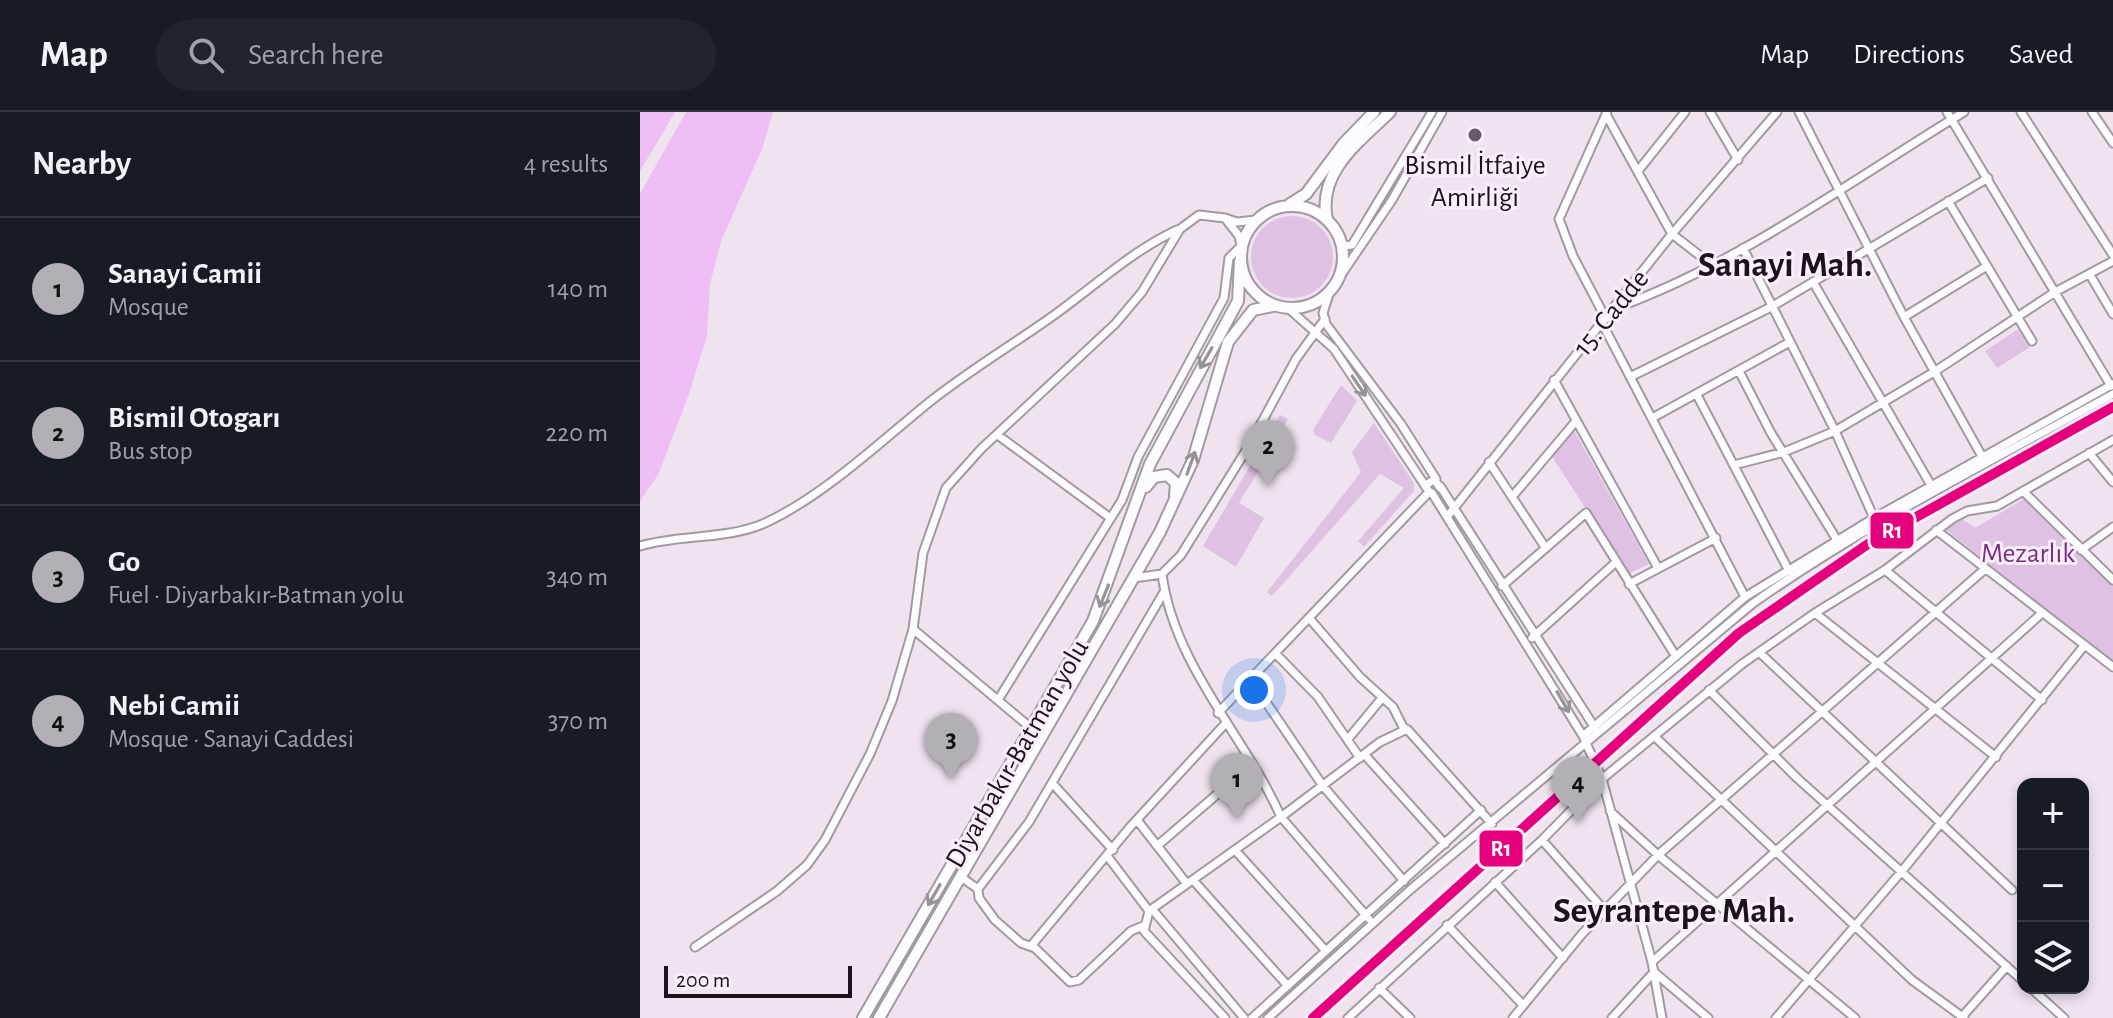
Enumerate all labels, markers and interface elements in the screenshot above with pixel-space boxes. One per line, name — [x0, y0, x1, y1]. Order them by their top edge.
search box — [156, 19, 716, 91]
icon: search — [184, 33, 228, 77]
text: Map — [40, 36, 108, 74]
text: Search here — [248, 40, 384, 70]
text: Map — [1760, 41, 1809, 69]
text: Directions — [1853, 41, 1965, 69]
text: Saved — [2009, 41, 2073, 69]
marker: Bismil İtfaiye Amirliği — [1466, 126, 1484, 144]
text: Nearby — [32, 147, 131, 181]
place label: Bismil İtfaiye Amirliği — [1404, 150, 1546, 212]
text: 4 results — [524, 151, 608, 177]
district label: Sanayi Mah. — [1698, 247, 1872, 283]
text: Sanayi Camii — [108, 259, 262, 289]
street label: 15. Cadde — [1569, 265, 1654, 362]
text: 1 — [53, 276, 63, 302]
text: 140 m — [548, 276, 608, 302]
text: Mosque — [108, 294, 189, 320]
one-way arrow — [1198, 346, 1214, 369]
one-way arrow — [1351, 375, 1368, 397]
text: Bismil Otogarı — [108, 403, 280, 433]
text: 2 — [52, 420, 64, 446]
text: 220 m — [546, 420, 608, 446]
pin: 2 — [1242, 420, 1294, 486]
text: Bus stop — [108, 438, 193, 464]
one-way arrow — [1185, 450, 1200, 475]
line badge: R1 — [1869, 511, 1915, 550]
text: R1 — [1882, 520, 1902, 542]
park label: Mezarlık — [1981, 540, 2075, 568]
text: Go — [108, 547, 140, 577]
text: 3 — [52, 564, 64, 590]
text: 340 m — [546, 564, 608, 590]
text: Fuel · Diyarbakır-Batman yolu — [108, 582, 404, 608]
one-way arrow — [1095, 583, 1110, 608]
street label: Diyarbakır-Batman yolu — [941, 635, 1094, 873]
your location — [1234, 670, 1274, 710]
one-way arrow — [1556, 689, 1571, 713]
text: Nebi Camii — [108, 691, 240, 721]
text: 4 — [51, 708, 65, 734]
text: 370 m — [548, 708, 608, 734]
pin: 3 — [925, 713, 977, 779]
text: Mosque · Sanayi Caddesi — [108, 726, 354, 752]
pin: 1 — [1211, 753, 1263, 819]
pin: 4 — [1552, 756, 1604, 822]
map controls — [2017, 778, 2089, 994]
button: + — [2017, 778, 2089, 850]
line badge: R1 — [1478, 829, 1524, 868]
text: R1 — [1491, 838, 1511, 860]
button: − — [2017, 850, 2089, 922]
one-way arrow — [926, 883, 942, 906]
district label: Seyrantepe Mah. — [1553, 893, 1795, 929]
button: layers — [2017, 922, 2089, 994]
scale bar — [664, 962, 852, 998]
text: 200 m — [676, 969, 730, 991]

